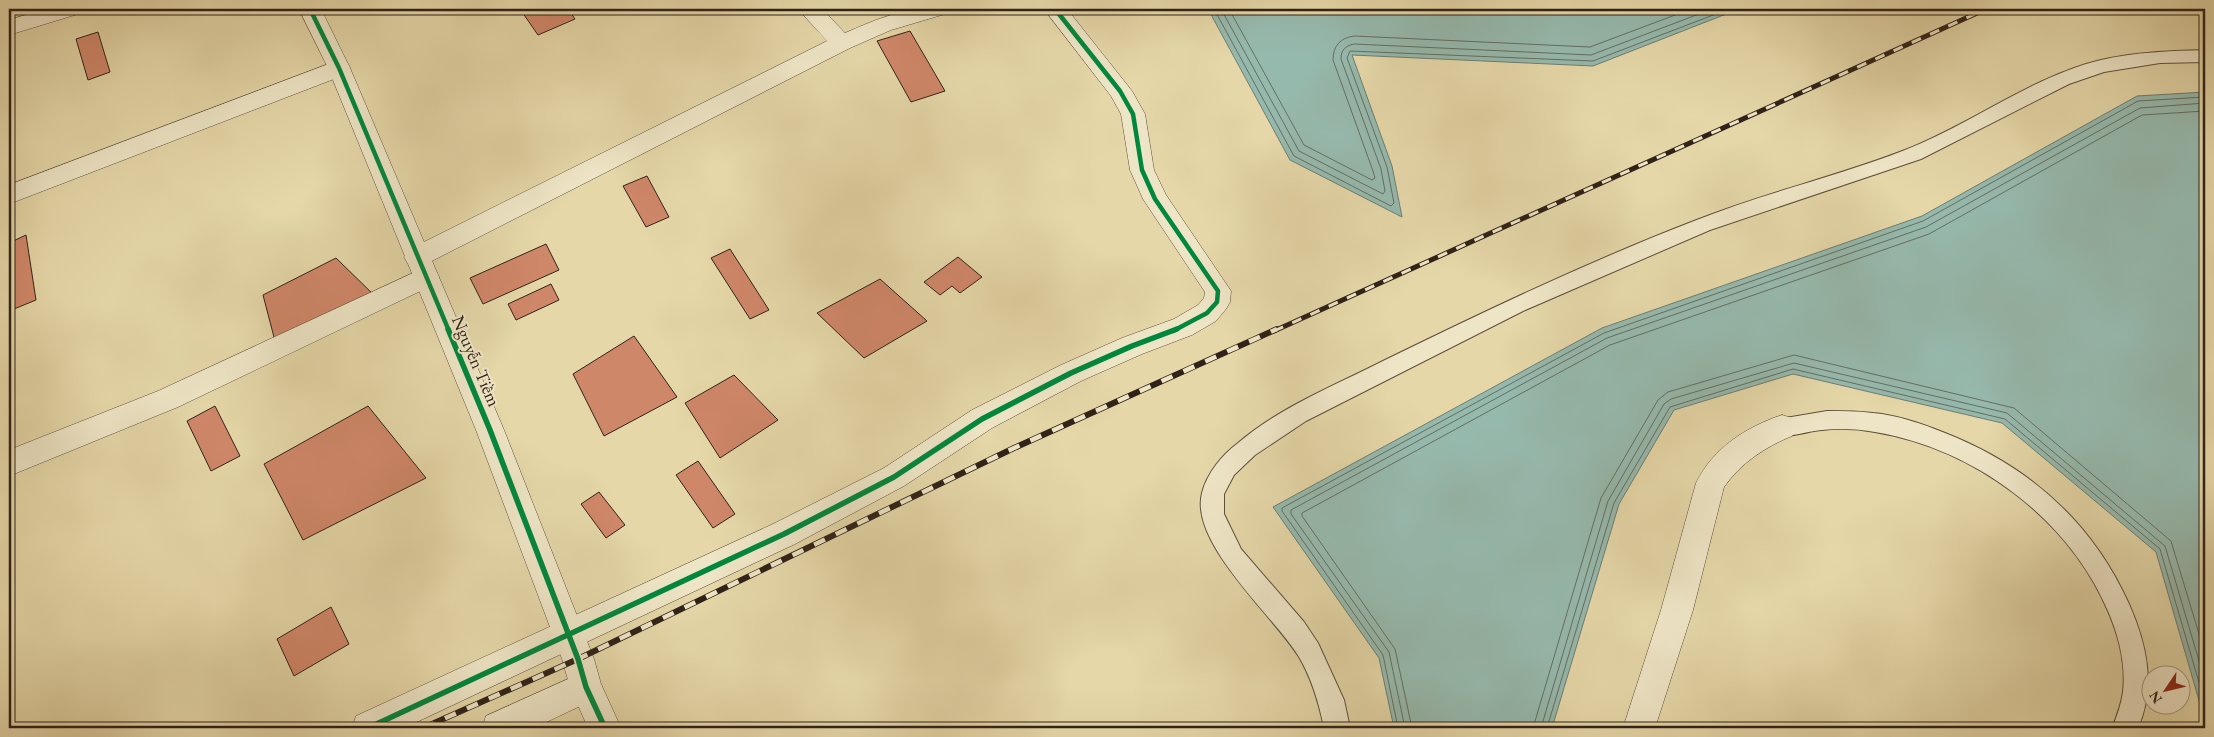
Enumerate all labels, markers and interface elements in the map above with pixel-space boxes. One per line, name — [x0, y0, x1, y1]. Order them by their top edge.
street label: Nguyễn Tiềm — [447, 312, 506, 410]
north arrow — [2142, 664, 2192, 714]
text: N — [2144, 687, 2166, 707]

